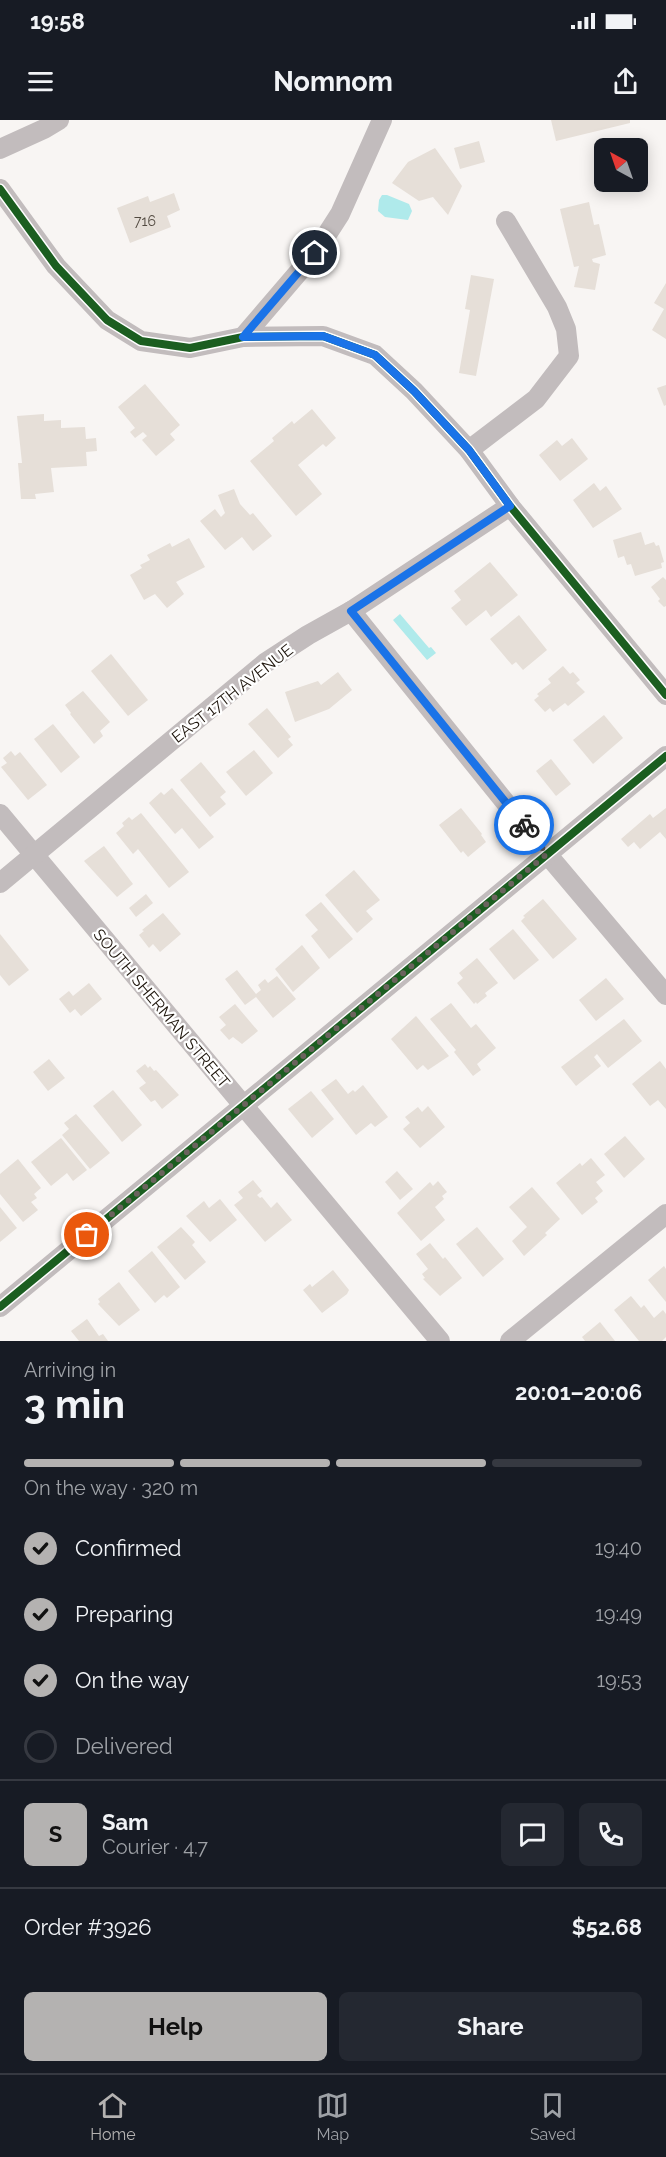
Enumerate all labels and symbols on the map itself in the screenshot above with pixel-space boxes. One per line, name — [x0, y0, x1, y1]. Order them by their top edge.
north arrow — [594, 138, 648, 192]
house number: 716 — [134, 213, 156, 229]
pin — [289, 227, 340, 278]
street label: EAST 17TH AVENUE — [168, 640, 297, 747]
courier — [494, 795, 554, 855]
street label: SOUTH SHERMAN STREET — [90, 925, 234, 1092]
pin — [61, 1209, 112, 1260]

